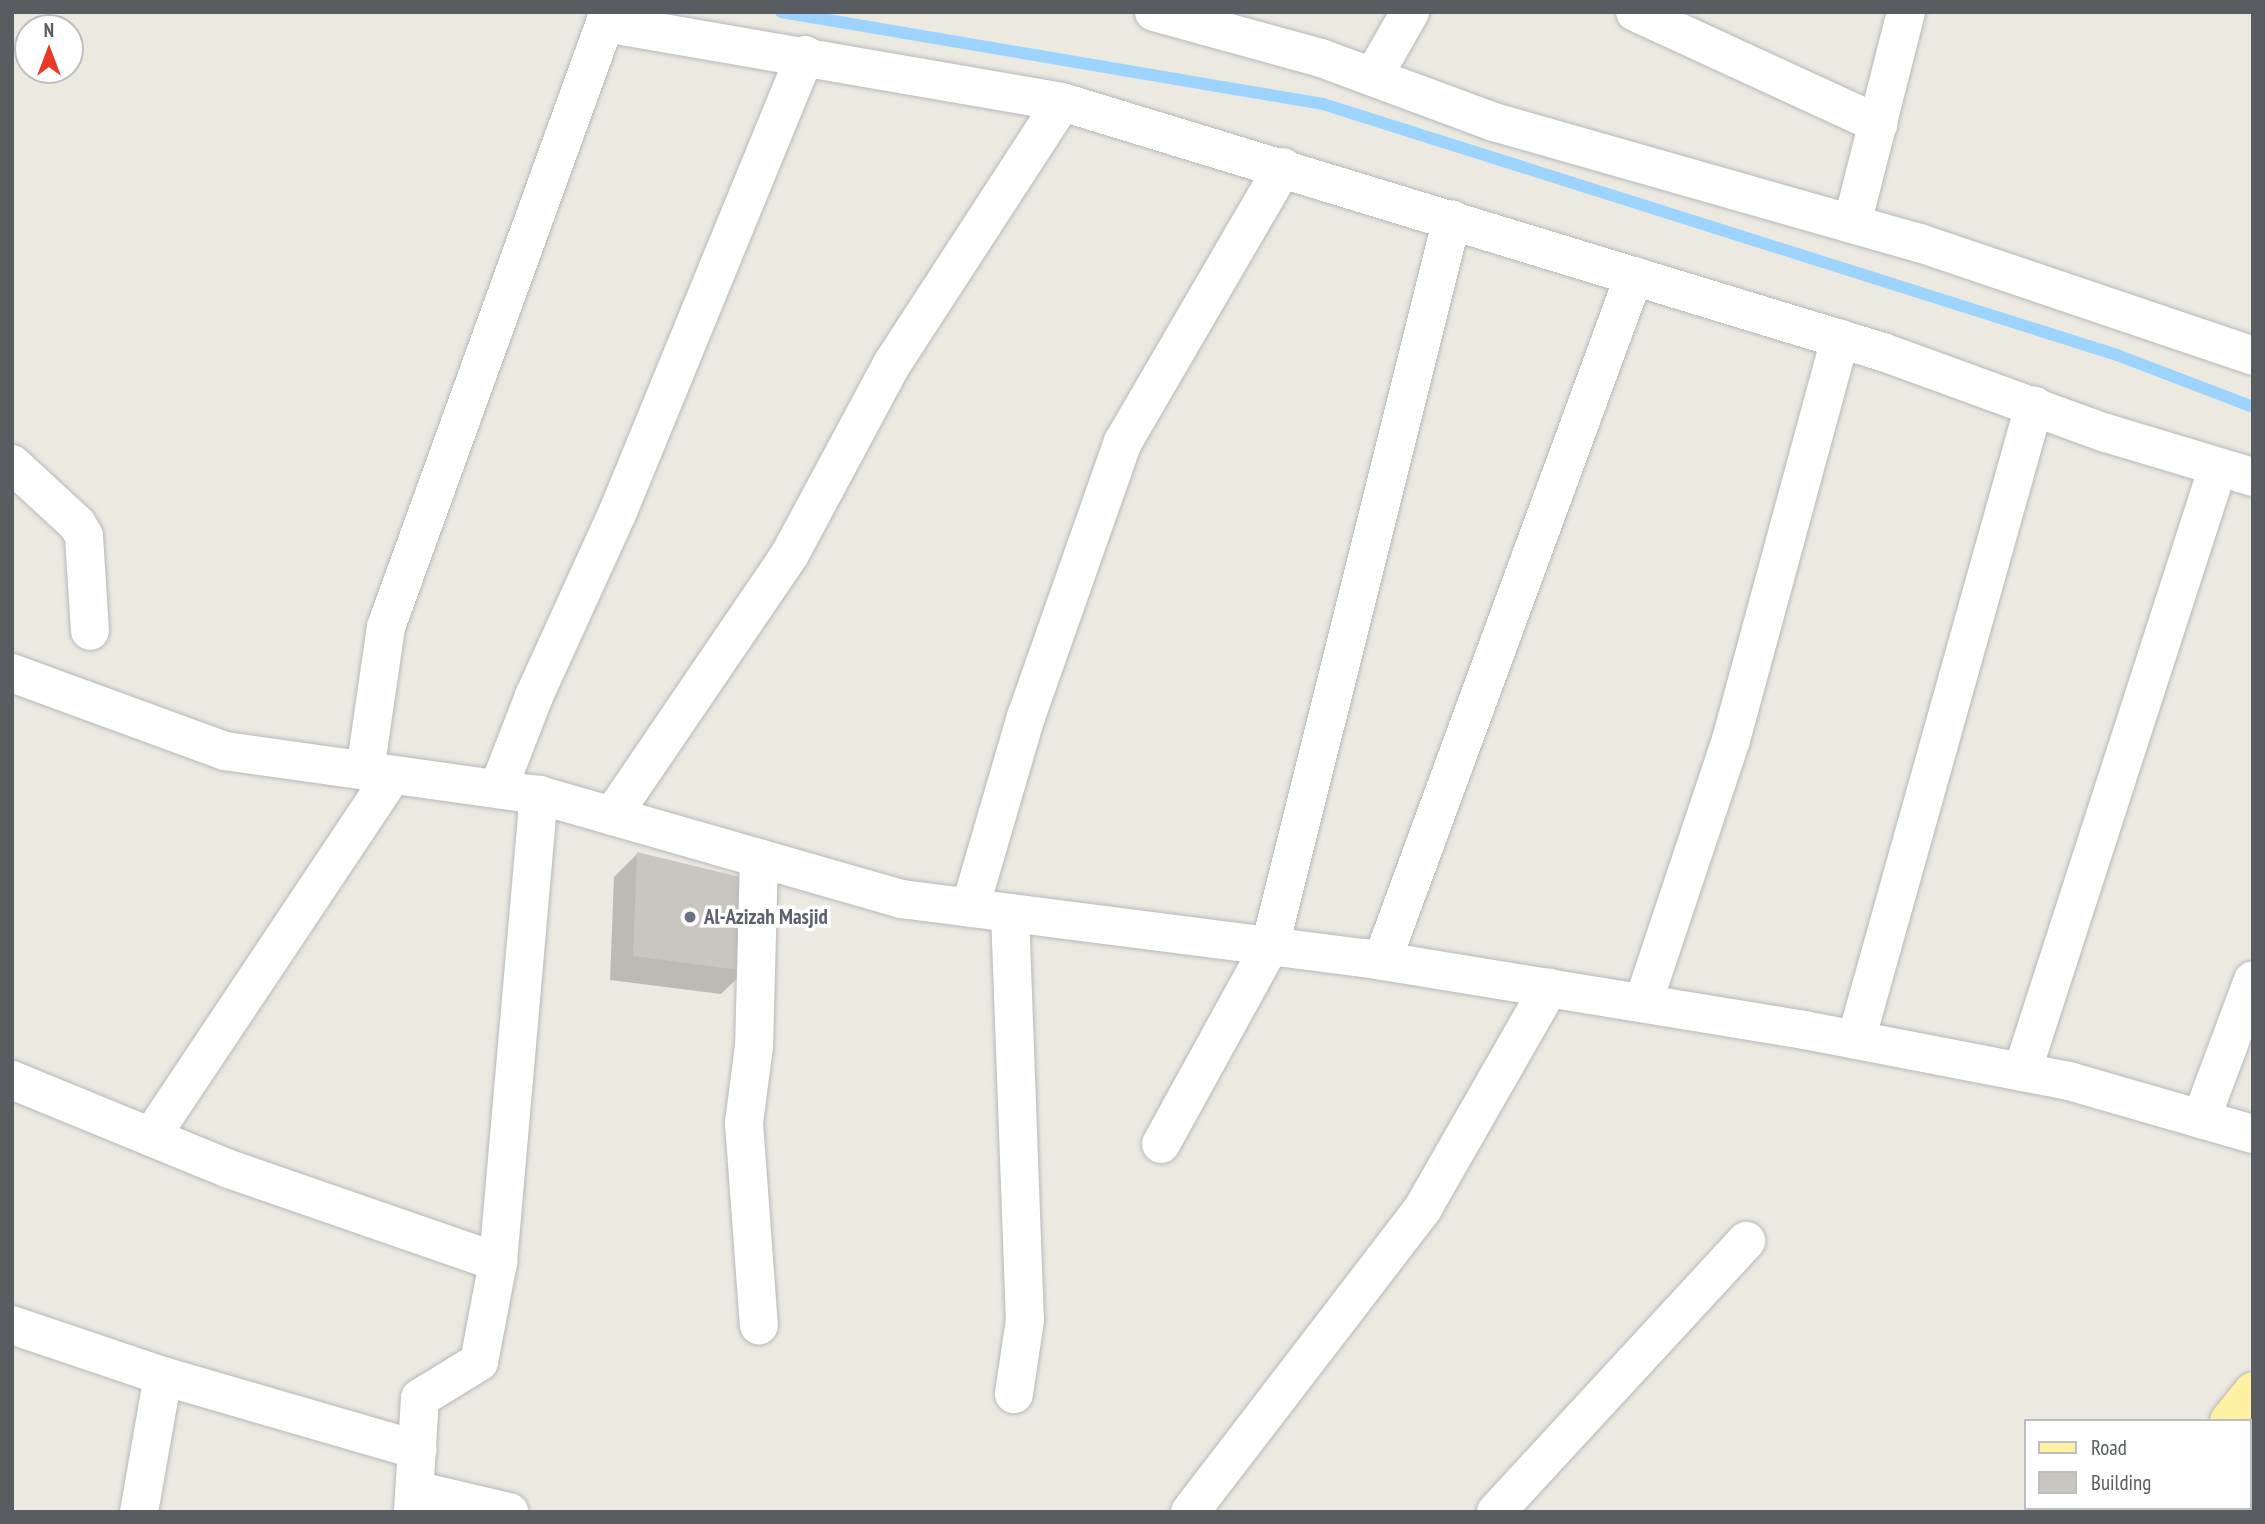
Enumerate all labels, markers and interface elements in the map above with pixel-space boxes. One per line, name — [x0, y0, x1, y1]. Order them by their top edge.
north arrow — [14, 14, 84, 84]
text: N — [44, 18, 54, 42]
place label: Al-Azizah Masjid — [704, 904, 828, 930]
marker: Al-Azizah Masjid — [682, 909, 698, 925]
legend — [2024, 1419, 2251, 1510]
text: Road — [2091, 1434, 2127, 1461]
text: Building — [2091, 1469, 2151, 1496]

